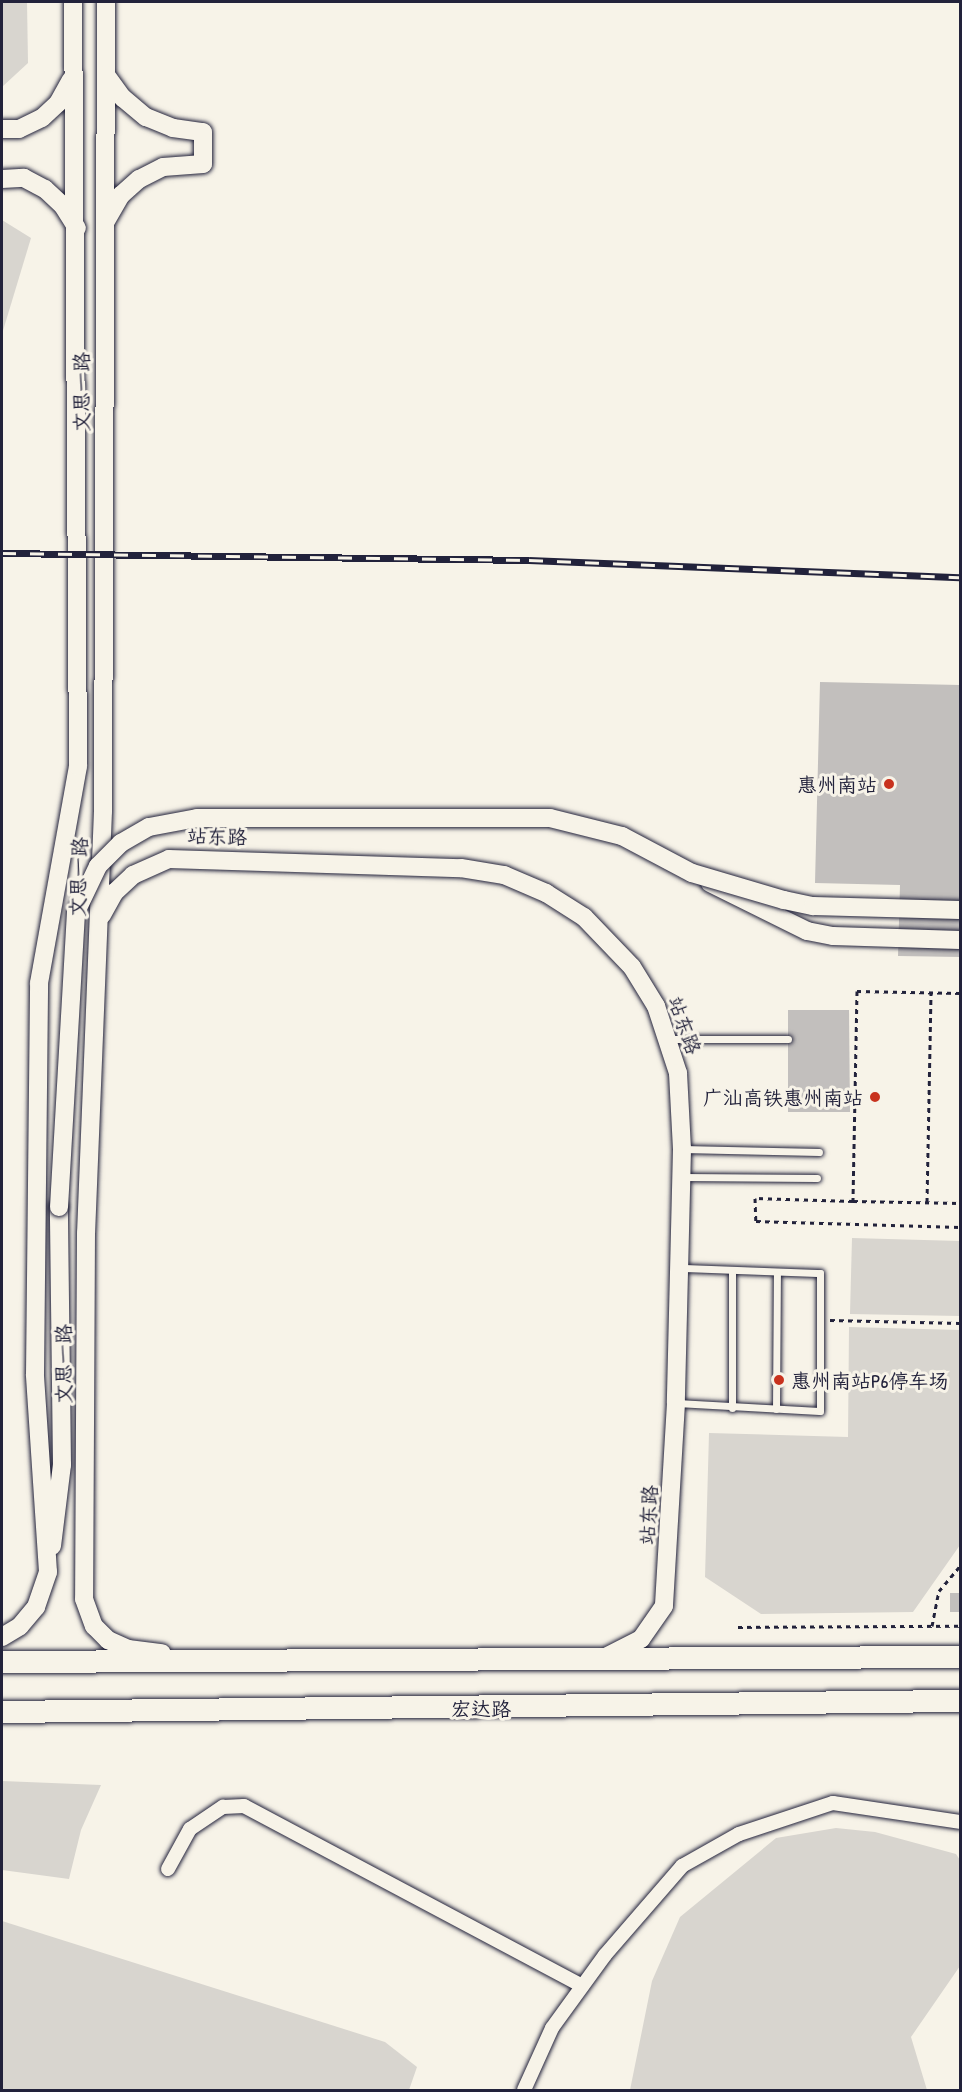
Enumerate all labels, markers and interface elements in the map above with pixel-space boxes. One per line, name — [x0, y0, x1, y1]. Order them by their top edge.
street label: 文思一路 — [69, 352, 93, 432]
place label: 惠州南站 — [797, 772, 877, 796]
marker: 惠州南站 — [882, 777, 896, 791]
street label: 站东路 — [187, 823, 247, 849]
street label: 文思一路 — [65, 837, 91, 917]
street label: 站东路 — [663, 993, 707, 1057]
place label: 广汕高铁惠州南站 — [703, 1085, 863, 1109]
marker: 广汕高铁惠州南站 — [868, 1090, 882, 1104]
street label: 文思一路 — [51, 1324, 75, 1404]
place label: 惠州南站P6停车场 — [791, 1368, 949, 1392]
marker: 惠州南站P6停车场 — [772, 1373, 786, 1387]
street label: 站东路 — [634, 1484, 662, 1546]
street label: 宏达路 — [451, 1696, 511, 1720]

